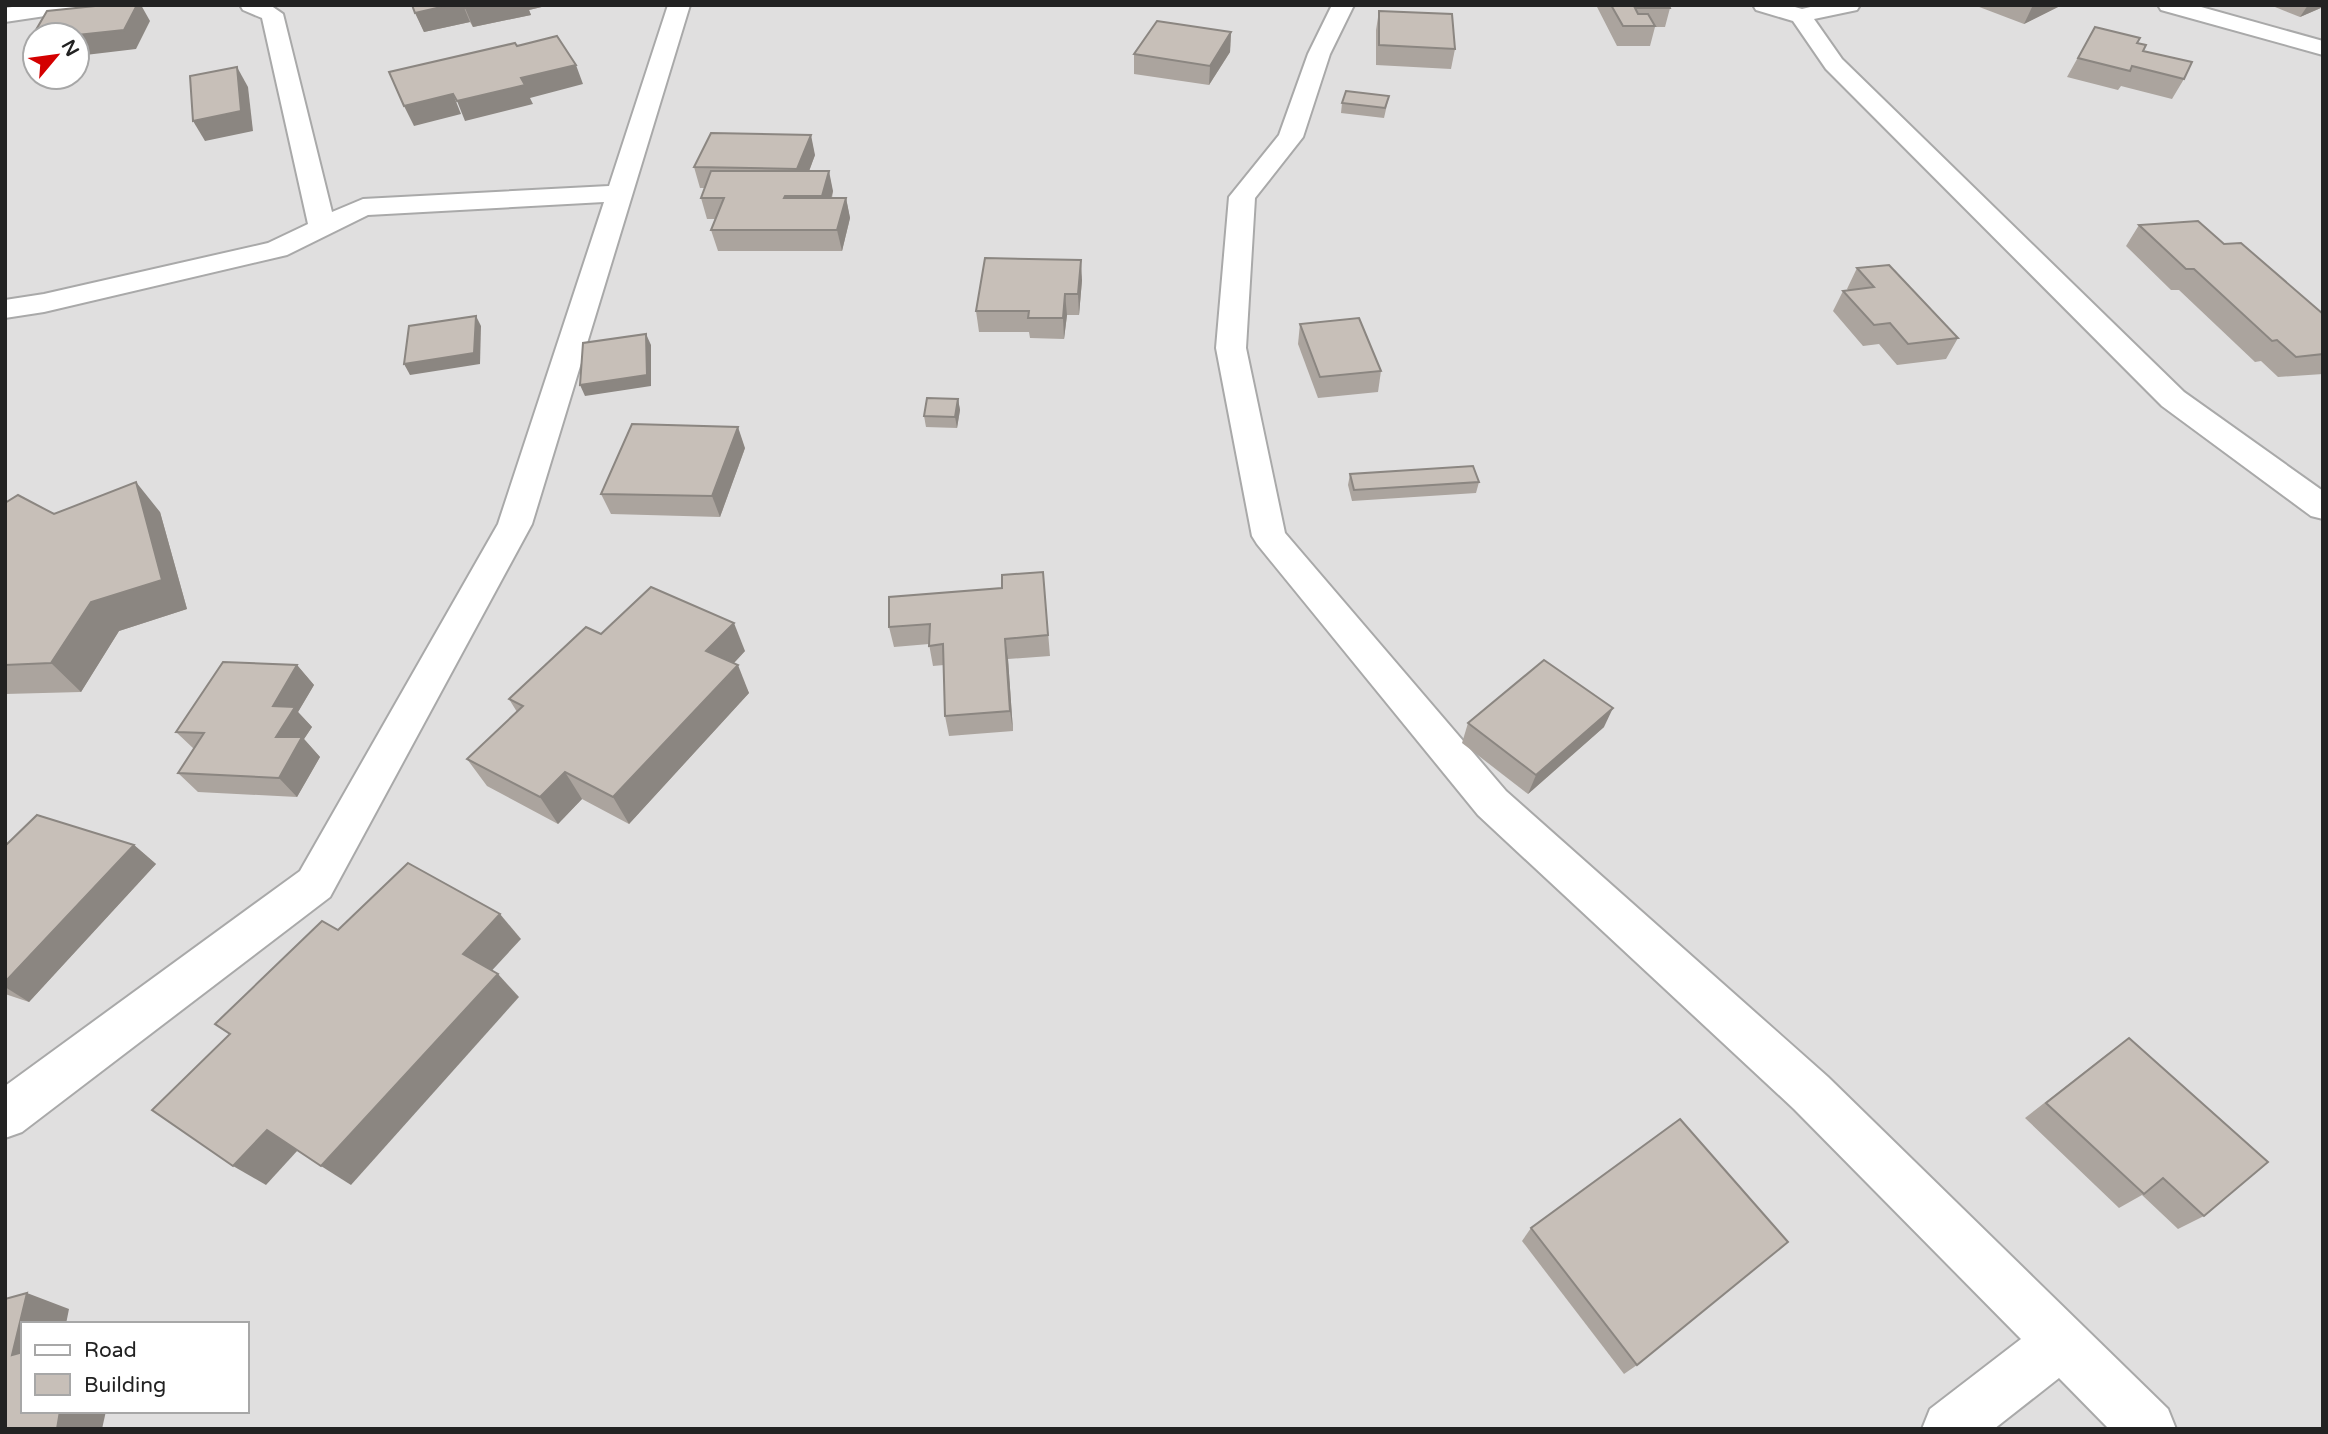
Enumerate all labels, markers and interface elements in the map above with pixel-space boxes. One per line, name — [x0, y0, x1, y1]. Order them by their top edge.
north arrow — [21, 21, 91, 91]
text: N — [57, 36, 83, 60]
legend — [21, 1322, 248, 1413]
text: Road — [84, 1338, 137, 1363]
text: Building — [84, 1373, 166, 1398]

